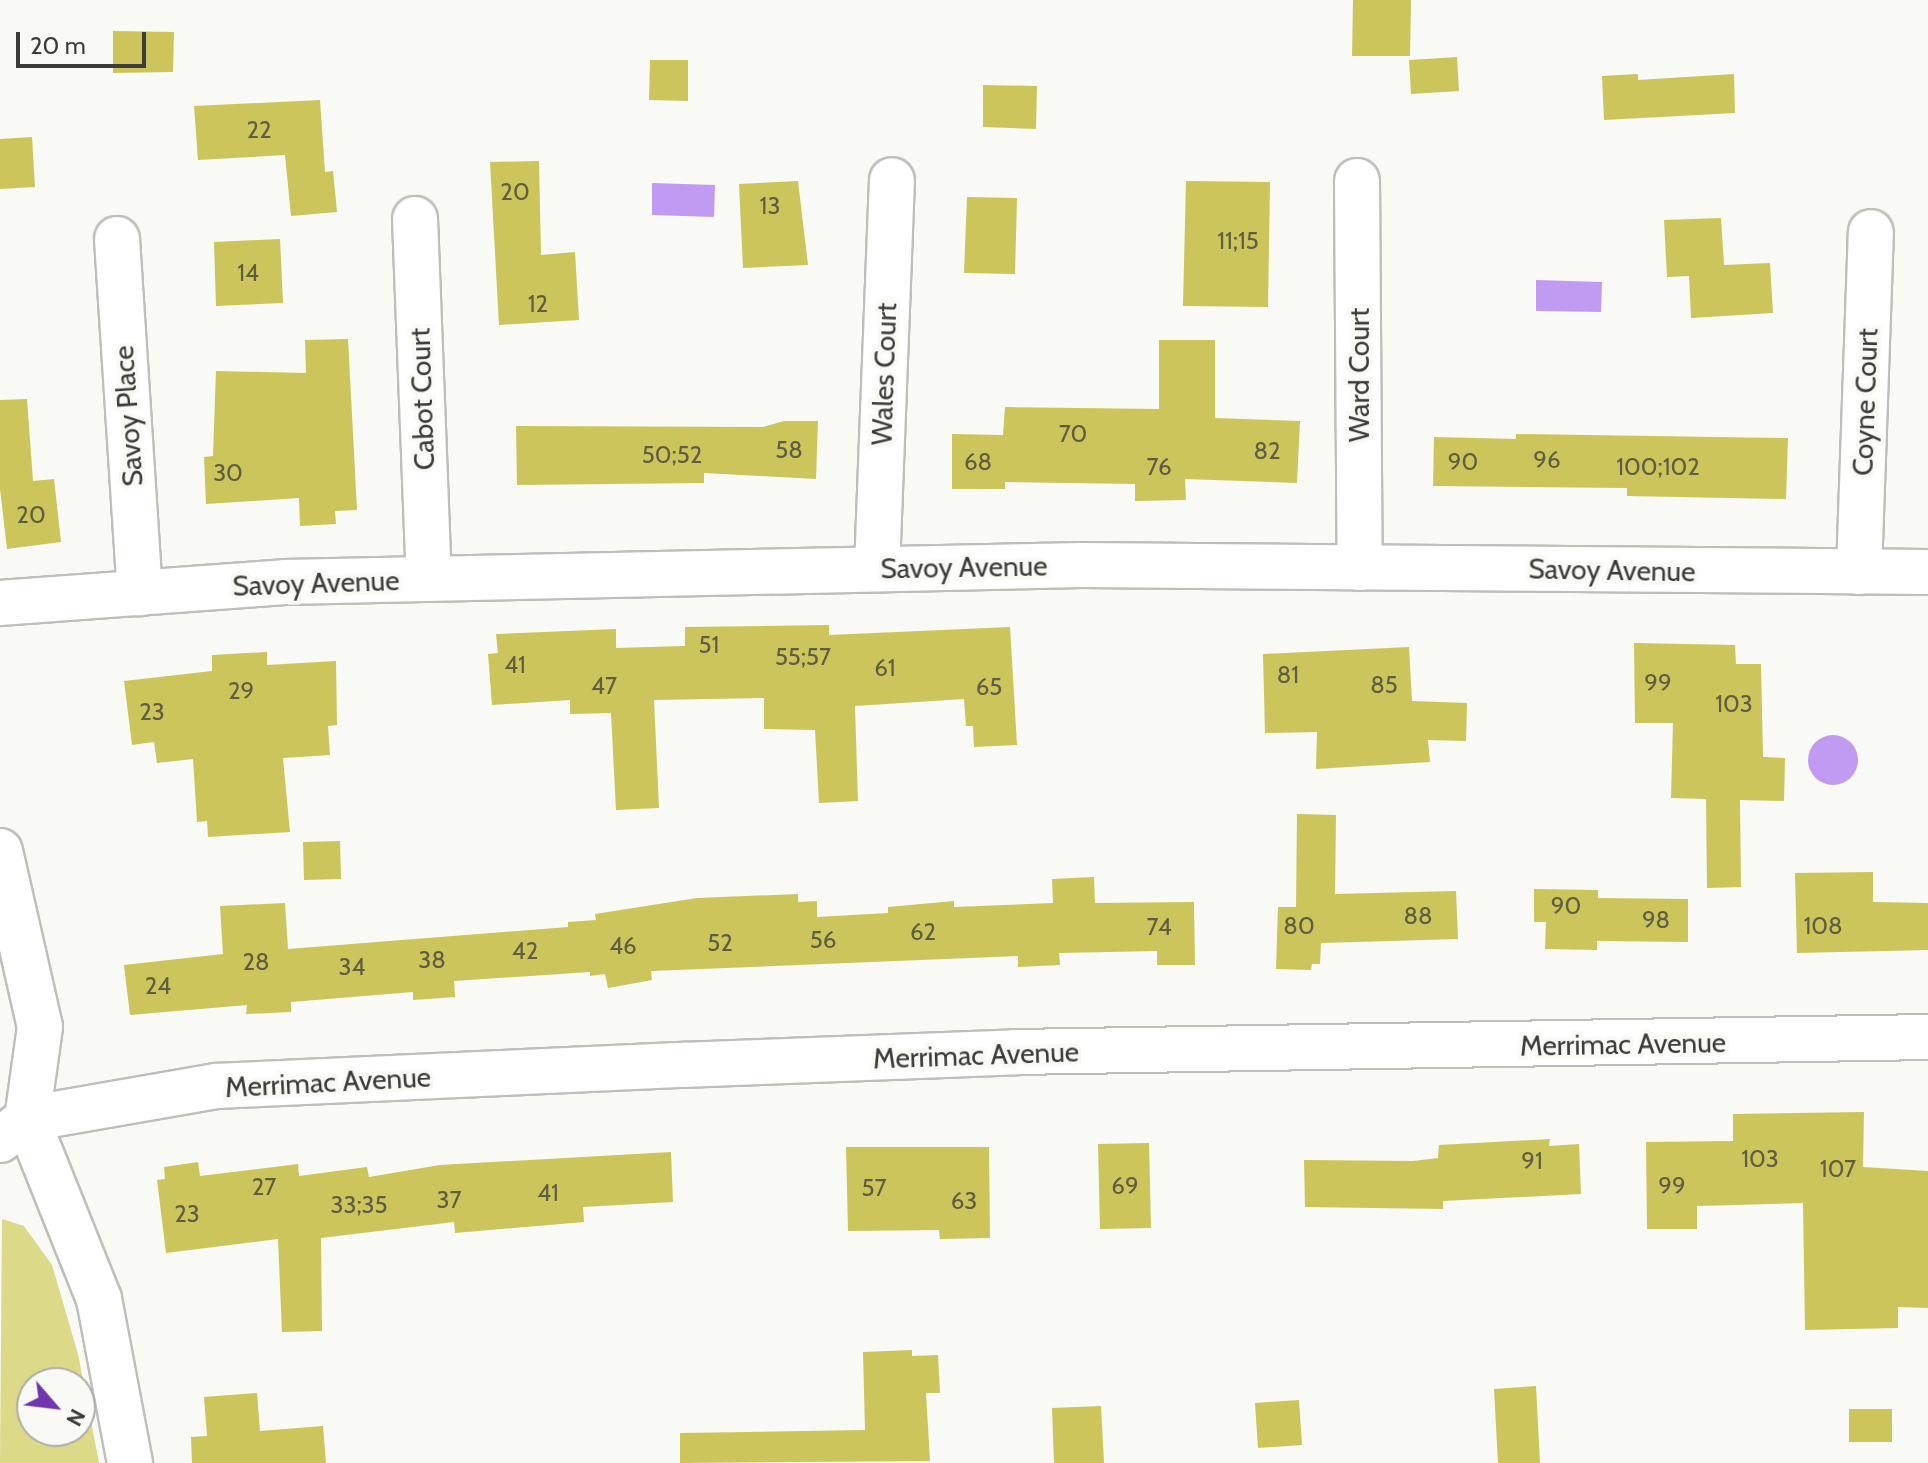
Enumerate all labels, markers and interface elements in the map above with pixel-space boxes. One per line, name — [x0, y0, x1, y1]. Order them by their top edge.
scale bar — [20, 16, 150, 66]
text: 20 m — [30, 31, 86, 60]
house number: 22 — [246, 116, 272, 144]
house number: 20 — [500, 178, 530, 206]
house number: 13 — [760, 192, 780, 220]
house number: 11;15 — [1217, 227, 1259, 255]
house number: 14 — [237, 259, 259, 287]
house number: 12 — [528, 290, 548, 318]
street label: Wales Court — [865, 302, 903, 446]
street label: Ward Court — [1342, 308, 1376, 442]
street label: Cabot Court — [403, 327, 441, 471]
street label: Coyne Court — [1846, 328, 1884, 476]
street label: Savoy Place — [106, 344, 150, 488]
house number: 70 — [1059, 420, 1087, 448]
house number: 58 — [775, 436, 803, 464]
house number: 82 — [1253, 437, 1281, 465]
house number: 50;52 — [642, 441, 702, 469]
house number: 96 — [1533, 446, 1561, 474]
house number: 68 — [964, 448, 992, 476]
house number: 90 — [1448, 448, 1478, 476]
house number: 76 — [1146, 453, 1172, 481]
house number: 100;102 — [1616, 453, 1700, 481]
house number: 30 — [213, 459, 243, 487]
house number: 20 — [16, 501, 46, 529]
street label: Savoy Avenue — [880, 549, 1048, 585]
street label: Savoy Avenue — [1528, 552, 1696, 588]
street label: Savoy Avenue — [232, 563, 400, 603]
house number: 51 — [699, 631, 719, 659]
house number: 55;57 — [775, 643, 831, 671]
house number: 41 — [504, 651, 526, 679]
house number: 61 — [874, 654, 896, 682]
house number: 81 — [1277, 661, 1299, 689]
house number: 99 — [1644, 669, 1672, 697]
house number: 85 — [1370, 671, 1398, 699]
house number: 47 — [591, 672, 617, 700]
house number: 65 — [976, 673, 1002, 701]
house number: 29 — [228, 677, 254, 705]
house number: 103 — [1715, 690, 1753, 718]
house number: 23 — [139, 698, 165, 726]
house number: 90 — [1551, 892, 1581, 920]
house number: 88 — [1403, 902, 1433, 930]
house number: 98 — [1642, 906, 1670, 934]
house number: 80 — [1283, 912, 1315, 940]
house number: 108 — [1803, 912, 1843, 940]
house number: 74 — [1146, 913, 1172, 941]
house number: 62 — [910, 918, 936, 946]
house number: 56 — [810, 926, 836, 954]
house number: 52 — [707, 929, 733, 957]
house number: 46 — [609, 932, 637, 960]
house number: 42 — [512, 937, 538, 965]
house number: 38 — [418, 946, 446, 974]
house number: 28 — [242, 948, 270, 976]
house number: 34 — [339, 953, 365, 981]
house number: 24 — [145, 972, 171, 1000]
street label: Merrimac Avenue — [1520, 1025, 1726, 1063]
street label: Merrimac Avenue — [872, 1035, 1080, 1075]
street label: Merrimac Avenue — [224, 1060, 432, 1104]
house number: 103 — [1741, 1145, 1779, 1173]
house number: 91 — [1521, 1147, 1543, 1175]
house number: 107 — [1820, 1155, 1856, 1183]
house number: 69 — [1111, 1172, 1139, 1200]
house number: 99 — [1658, 1172, 1686, 1200]
house number: 27 — [252, 1173, 276, 1201]
house number: 57 — [861, 1174, 887, 1202]
house number: 41 — [537, 1179, 559, 1207]
house number: 37 — [436, 1186, 462, 1214]
house number: 63 — [951, 1187, 977, 1215]
house number: 33;35 — [330, 1191, 388, 1219]
house number: 23 — [174, 1200, 200, 1228]
north arrow — [16, 1367, 96, 1447]
text: N — [60, 1404, 91, 1431]

